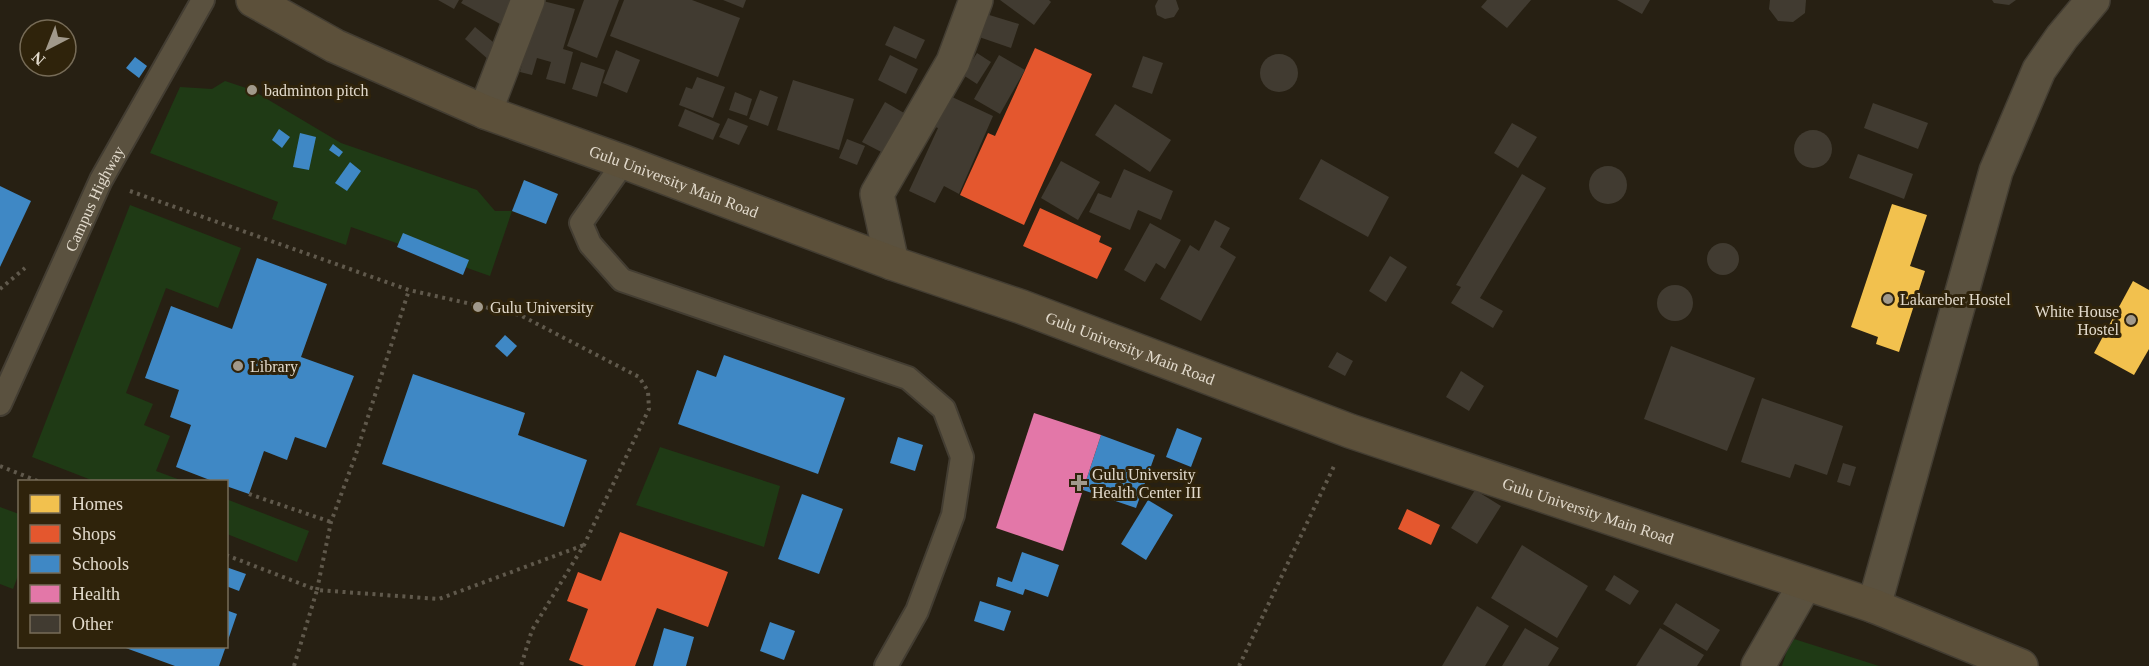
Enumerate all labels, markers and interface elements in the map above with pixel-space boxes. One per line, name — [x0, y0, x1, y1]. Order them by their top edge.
north arrow — [18, 18, 78, 78]
text: N — [28, 48, 48, 69]
place label: badminton pitch — [264, 82, 368, 100]
marker: badminton pitch — [245, 83, 259, 97]
street label: Gulu University Main Road — [587, 142, 761, 220]
street label: Campus Highway — [61, 143, 128, 254]
place label: Lakareber Hostel — [1900, 291, 2011, 308]
marker: Lakareber Hostel — [1881, 292, 1895, 306]
place label: Gulu University — [490, 299, 594, 317]
marker: Gulu University — [471, 300, 485, 314]
place label: White House Hostel — [2035, 303, 2120, 338]
street label: Gulu University Main Road — [1043, 308, 1217, 388]
marker: White House Hostel — [2124, 313, 2138, 327]
place label: Library — [250, 358, 298, 376]
marker: Library — [231, 359, 245, 373]
place label: Gulu University Health Center III — [1092, 466, 1201, 501]
marker: Gulu University Health Center III — [1070, 474, 1088, 492]
street label: Gulu University Main Road — [1500, 474, 1676, 547]
legend — [18, 480, 228, 648]
text: Homes — [72, 494, 123, 514]
text: Shops — [72, 524, 116, 544]
text: Schools — [72, 554, 129, 574]
text: Health — [72, 584, 120, 604]
text: Other — [72, 614, 113, 634]

